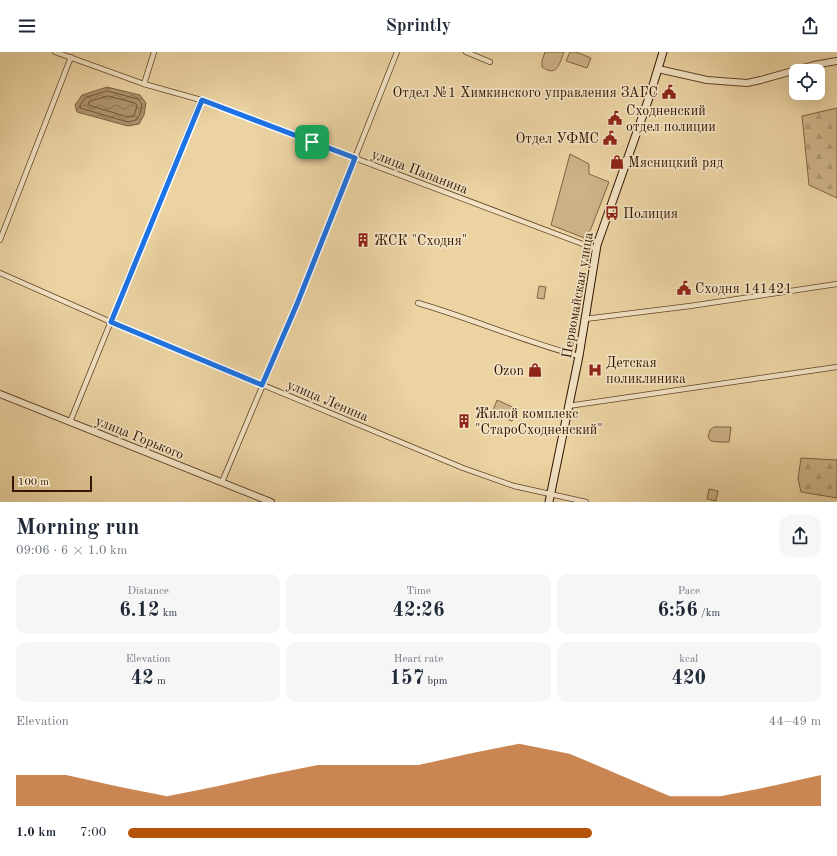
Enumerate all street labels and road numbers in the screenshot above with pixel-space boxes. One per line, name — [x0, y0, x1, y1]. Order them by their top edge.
street label: улица Папанина — [369, 147, 470, 197]
street label: Первомайская улица — [560, 231, 596, 359]
street label: улица Ленина — [285, 378, 370, 424]
street label: улица Горького — [93, 414, 186, 462]

